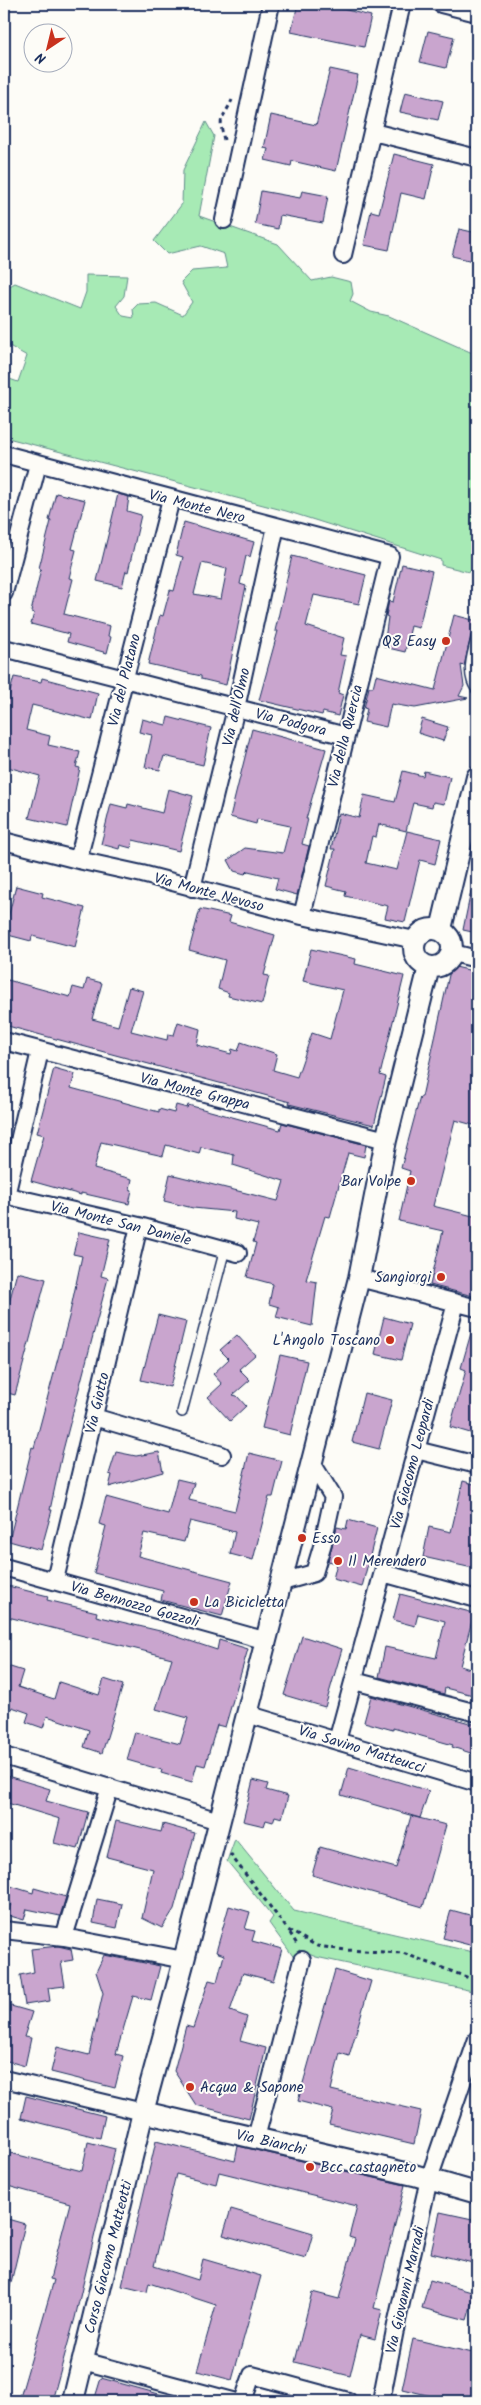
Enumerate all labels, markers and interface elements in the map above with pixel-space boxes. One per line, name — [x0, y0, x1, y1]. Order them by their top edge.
north arrow — [22, 22, 72, 72]
text: N — [31, 46, 51, 69]
street label: Via Monte Nero — [146, 483, 248, 531]
place label: Q8 Easy — [382, 630, 437, 654]
street label: Via del Platano — [102, 631, 148, 729]
marker: Q8 Easy — [440, 635, 452, 647]
street label: Via dell'Olmo — [216, 665, 258, 749]
street label: Via della Quercia — [322, 682, 370, 790]
street label: Via Podgora — [252, 703, 329, 743]
street label: Via Monte Nevoso — [151, 867, 267, 919]
street label: Via Monte Grappa — [137, 1067, 252, 1117]
place label: Bar Volpe — [341, 1170, 401, 1194]
marker: Bar Volpe — [405, 1175, 417, 1187]
street label: Via Monte San Daniele — [48, 1195, 194, 1253]
place label: Sangiorgi — [375, 1266, 432, 1290]
marker: Sangiorgi — [435, 1271, 447, 1283]
place label: L'Angolo Toscano — [272, 1329, 380, 1353]
marker: L'Angolo Toscano — [384, 1334, 396, 1346]
street label: Via Giotto — [79, 1370, 117, 1436]
street label: Via Giacomo Leopardi — [384, 1395, 442, 1532]
place label: Esso — [312, 1527, 341, 1551]
marker: Esso — [296, 1532, 308, 1544]
place label: Il Merendero — [348, 1550, 427, 1574]
marker: Il Merendero — [332, 1555, 344, 1567]
street label: Via Bennozzo Gozzoli — [68, 1575, 203, 1635]
place label: La Bicicletta — [204, 1591, 284, 1615]
marker: La Bicicletta — [188, 1596, 200, 1608]
street label: Via Savino Matteucci — [295, 1719, 430, 1781]
place label: Acqua & Sapone — [200, 2076, 304, 2100]
marker: Acqua & Sapone — [184, 2081, 196, 2093]
street label: Via Bianchi — [233, 2123, 309, 2163]
place label: Bcc castagneto — [320, 2156, 417, 2180]
marker: Bcc castagneto — [304, 2161, 316, 2173]
street label: Corso Giacomo Matteotti — [78, 2177, 140, 2336]
street label: Via Giovanni Marradi — [380, 2223, 433, 2356]

